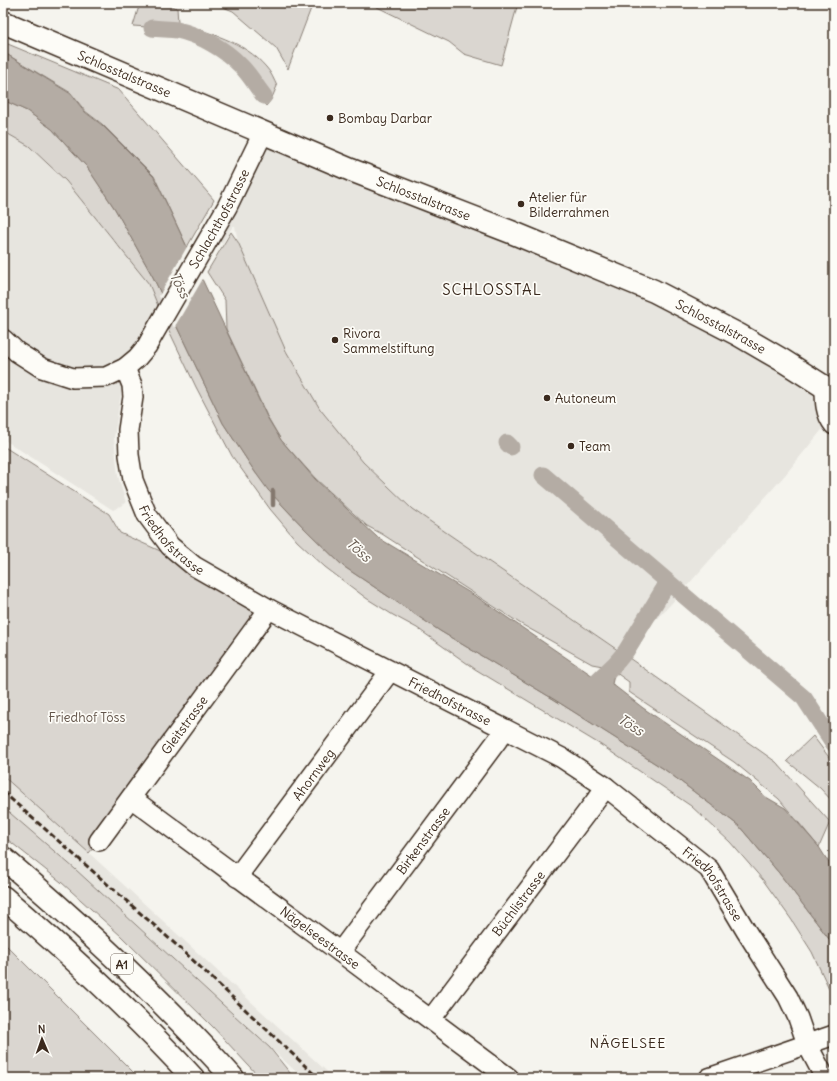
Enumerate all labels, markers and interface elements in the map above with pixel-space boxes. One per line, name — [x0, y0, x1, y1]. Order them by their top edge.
street label: Schlosstalstrasse — [75, 46, 174, 101]
place label: Bombay Darbar — [338, 110, 433, 127]
marker: Bombay Darbar — [325, 113, 335, 123]
street label: Schlachthofstrasse — [185, 166, 253, 271]
street label: Schlosstalstrasse — [374, 172, 473, 224]
place label: Atelier für Bilderrahmen — [529, 189, 610, 221]
marker: Atelier für Bilderrahmen — [516, 199, 526, 209]
water label: Töss — [166, 269, 195, 303]
district label: SCHLOSSTAL — [442, 280, 542, 299]
street label: Schlosstalstrasse — [673, 295, 769, 357]
place label: Rivora Sammelstiftung — [343, 325, 435, 357]
marker: Rivora Sammelstiftung — [330, 335, 340, 345]
place label: Autoneum — [555, 390, 616, 407]
marker: Autoneum — [542, 393, 552, 403]
place label: Team — [579, 438, 611, 455]
marker: Team — [566, 441, 576, 451]
street label: Friedhofstrasse — [135, 502, 207, 579]
water label: Töss — [343, 534, 376, 567]
street label: Friedhofstrasse — [406, 673, 494, 729]
street label: Gleitstrasse — [157, 692, 211, 757]
park label: Friedhof Töss — [49, 709, 126, 726]
water label: Töss — [615, 710, 649, 741]
street label: Ahornweg — [288, 745, 338, 804]
street label: Birkenstrasse — [392, 803, 453, 877]
street label: Friedhofstrasse — [679, 843, 747, 924]
street label: Büchlistrasse — [488, 867, 549, 939]
street label: Nägelseestrasse — [277, 902, 364, 973]
road number: A1 — [111, 954, 133, 974]
north arrow — [22, 1019, 62, 1059]
text: N — [38, 1022, 46, 1036]
district label: NÄGELSEE — [590, 1034, 666, 1052]

